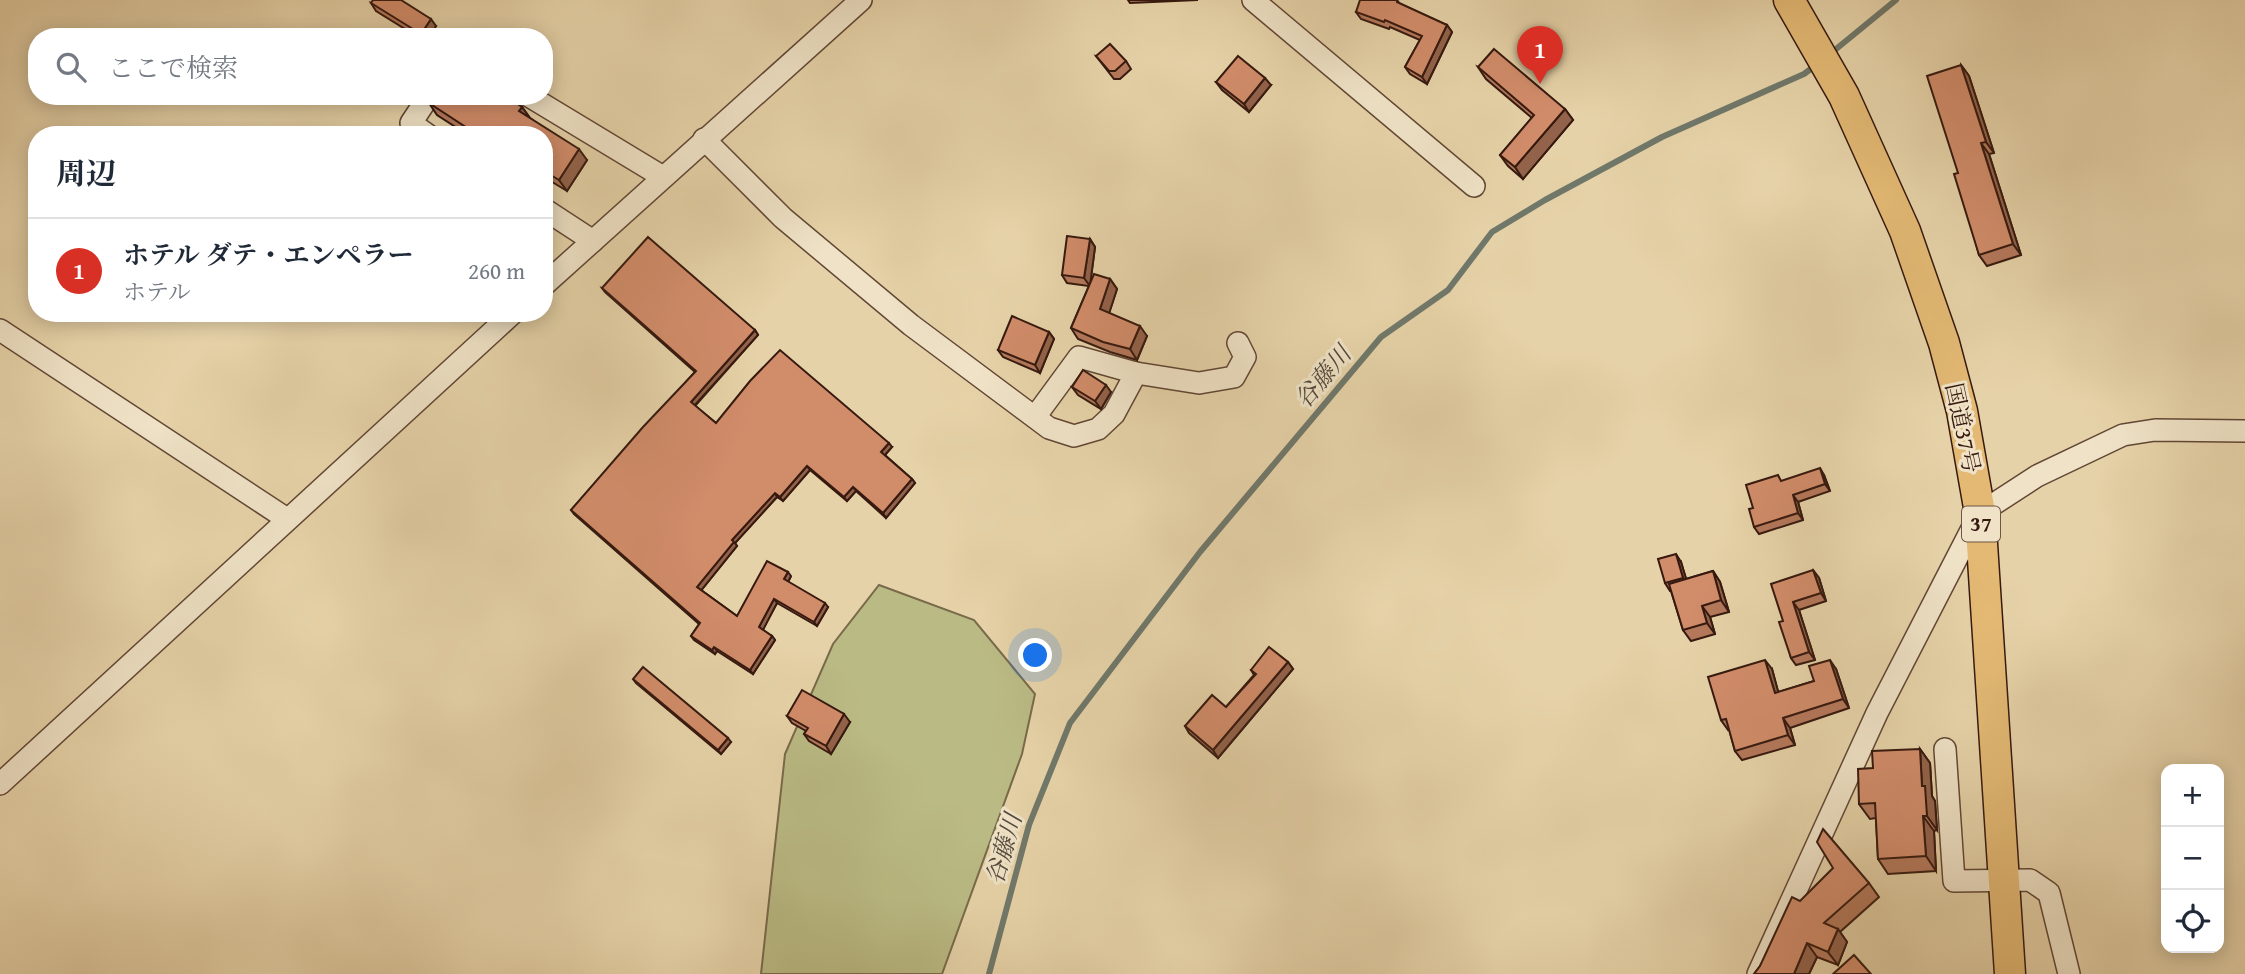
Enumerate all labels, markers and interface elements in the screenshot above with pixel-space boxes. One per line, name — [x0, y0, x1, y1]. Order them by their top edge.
pin: 1 — [1517, 26, 1563, 84]
search box — [28, 28, 553, 105]
icon: search — [52, 48, 90, 86]
text: ここで検索 — [108, 48, 238, 87]
text: 周辺 — [56, 151, 116, 195]
text: ホテル ダテ・エンペラー — [123, 235, 413, 274]
text: 1 — [73, 254, 85, 287]
text: 260 m — [468, 254, 525, 287]
text: ホテル — [123, 275, 191, 308]
water label: 谷藤川 — [1286, 336, 1361, 416]
street label: 国道37号 — [1938, 380, 1989, 476]
road number: 37 — [1962, 506, 2000, 542]
your location — [1018, 638, 1052, 672]
map controls — [2161, 764, 2224, 953]
button: + — [2161, 764, 2224, 827]
water label: 谷藤川 — [977, 807, 1031, 888]
button: − — [2161, 827, 2224, 890]
button: locate — [2161, 890, 2224, 953]

